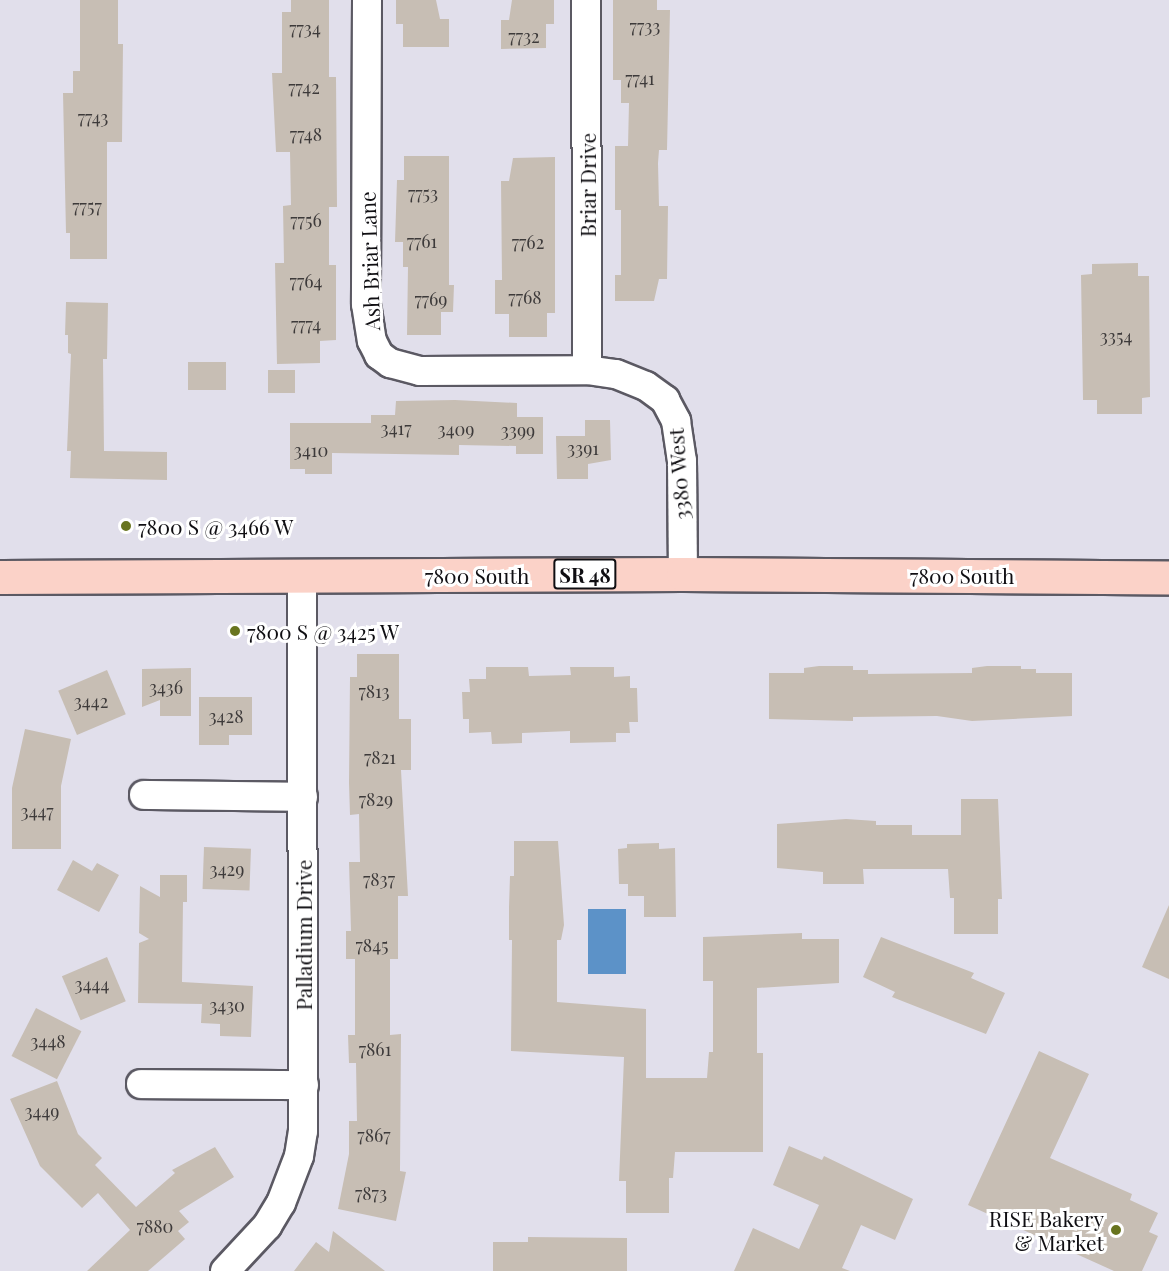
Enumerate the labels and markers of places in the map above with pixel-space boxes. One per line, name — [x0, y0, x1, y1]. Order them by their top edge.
place label: 7800 S @ 3466 W — [138, 513, 294, 539]
marker: 7800 S @ 3466 W — [119, 519, 133, 533]
place label: 7800 S @ 3425 W — [247, 618, 400, 644]
marker: 7800 S @ 3425 W — [228, 624, 242, 638]
place label: RISE Bakery & Market — [989, 1205, 1104, 1255]
marker: RISE Bakery & Market — [1109, 1223, 1123, 1237]

